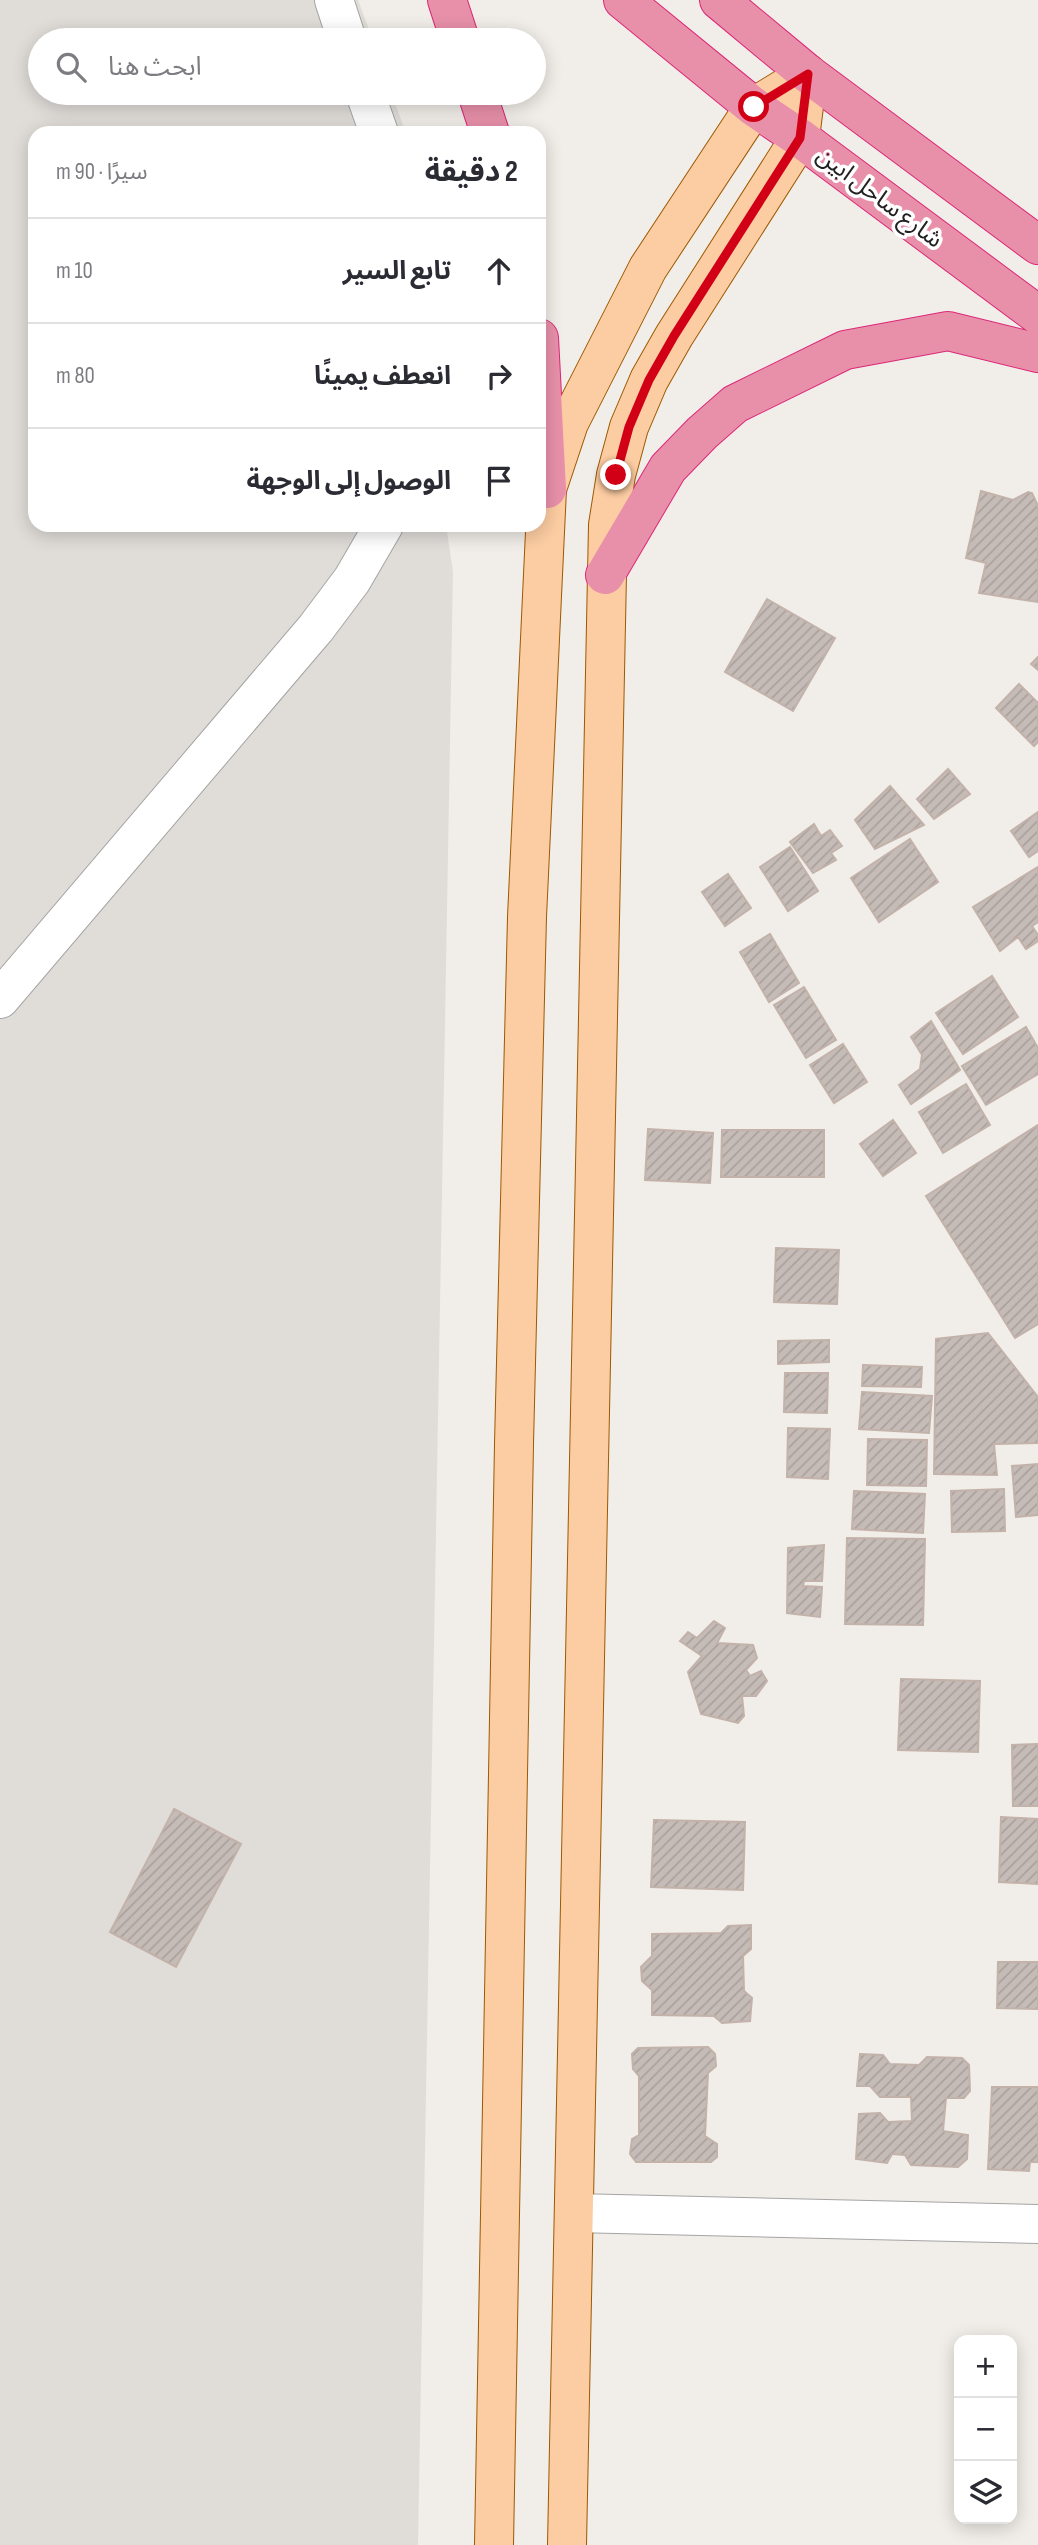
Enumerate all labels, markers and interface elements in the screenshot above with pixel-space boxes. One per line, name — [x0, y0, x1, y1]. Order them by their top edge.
search box — [28, 28, 546, 105]
icon: search — [52, 48, 90, 86]
text: ابحث هنا — [108, 52, 202, 83]
route start — [738, 91, 769, 122]
street label: شارع ساحل ابين — [810, 141, 949, 256]
text: 2 دقيقة — [425, 154, 518, 190]
text: سيرًا · 90 m — [56, 158, 147, 186]
icon: ahead — [480, 252, 518, 290]
text: تابع السير — [343, 256, 451, 287]
text: 10 m — [56, 257, 93, 285]
icon: right — [480, 357, 518, 395]
text: انعطف يمينًا — [314, 361, 451, 392]
text: 80 m — [56, 362, 95, 390]
route end — [600, 459, 631, 490]
icon: arrive — [480, 462, 518, 500]
text: الوصول إلى الوجهة — [247, 466, 451, 497]
map controls — [954, 2335, 1017, 2524]
button: + — [954, 2335, 1017, 2398]
button: − — [954, 2398, 1017, 2461]
button: layers — [954, 2461, 1017, 2524]

